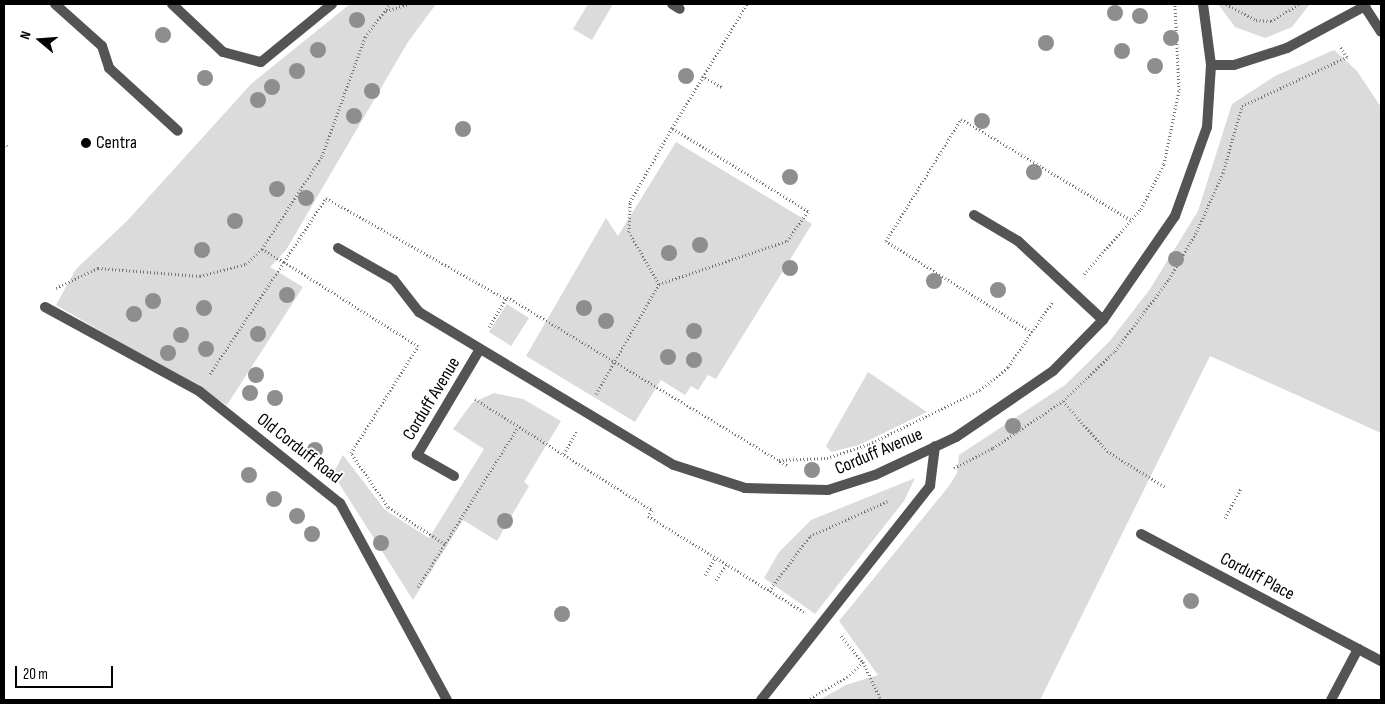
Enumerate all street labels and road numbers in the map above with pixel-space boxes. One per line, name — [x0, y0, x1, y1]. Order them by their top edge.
street label: Corduff Avenue — [399, 354, 465, 444]
street label: Old Corduff Road — [252, 409, 346, 489]
street label: Corduff Avenue — [832, 424, 926, 480]
street label: Corduff Place — [1216, 548, 1298, 606]

